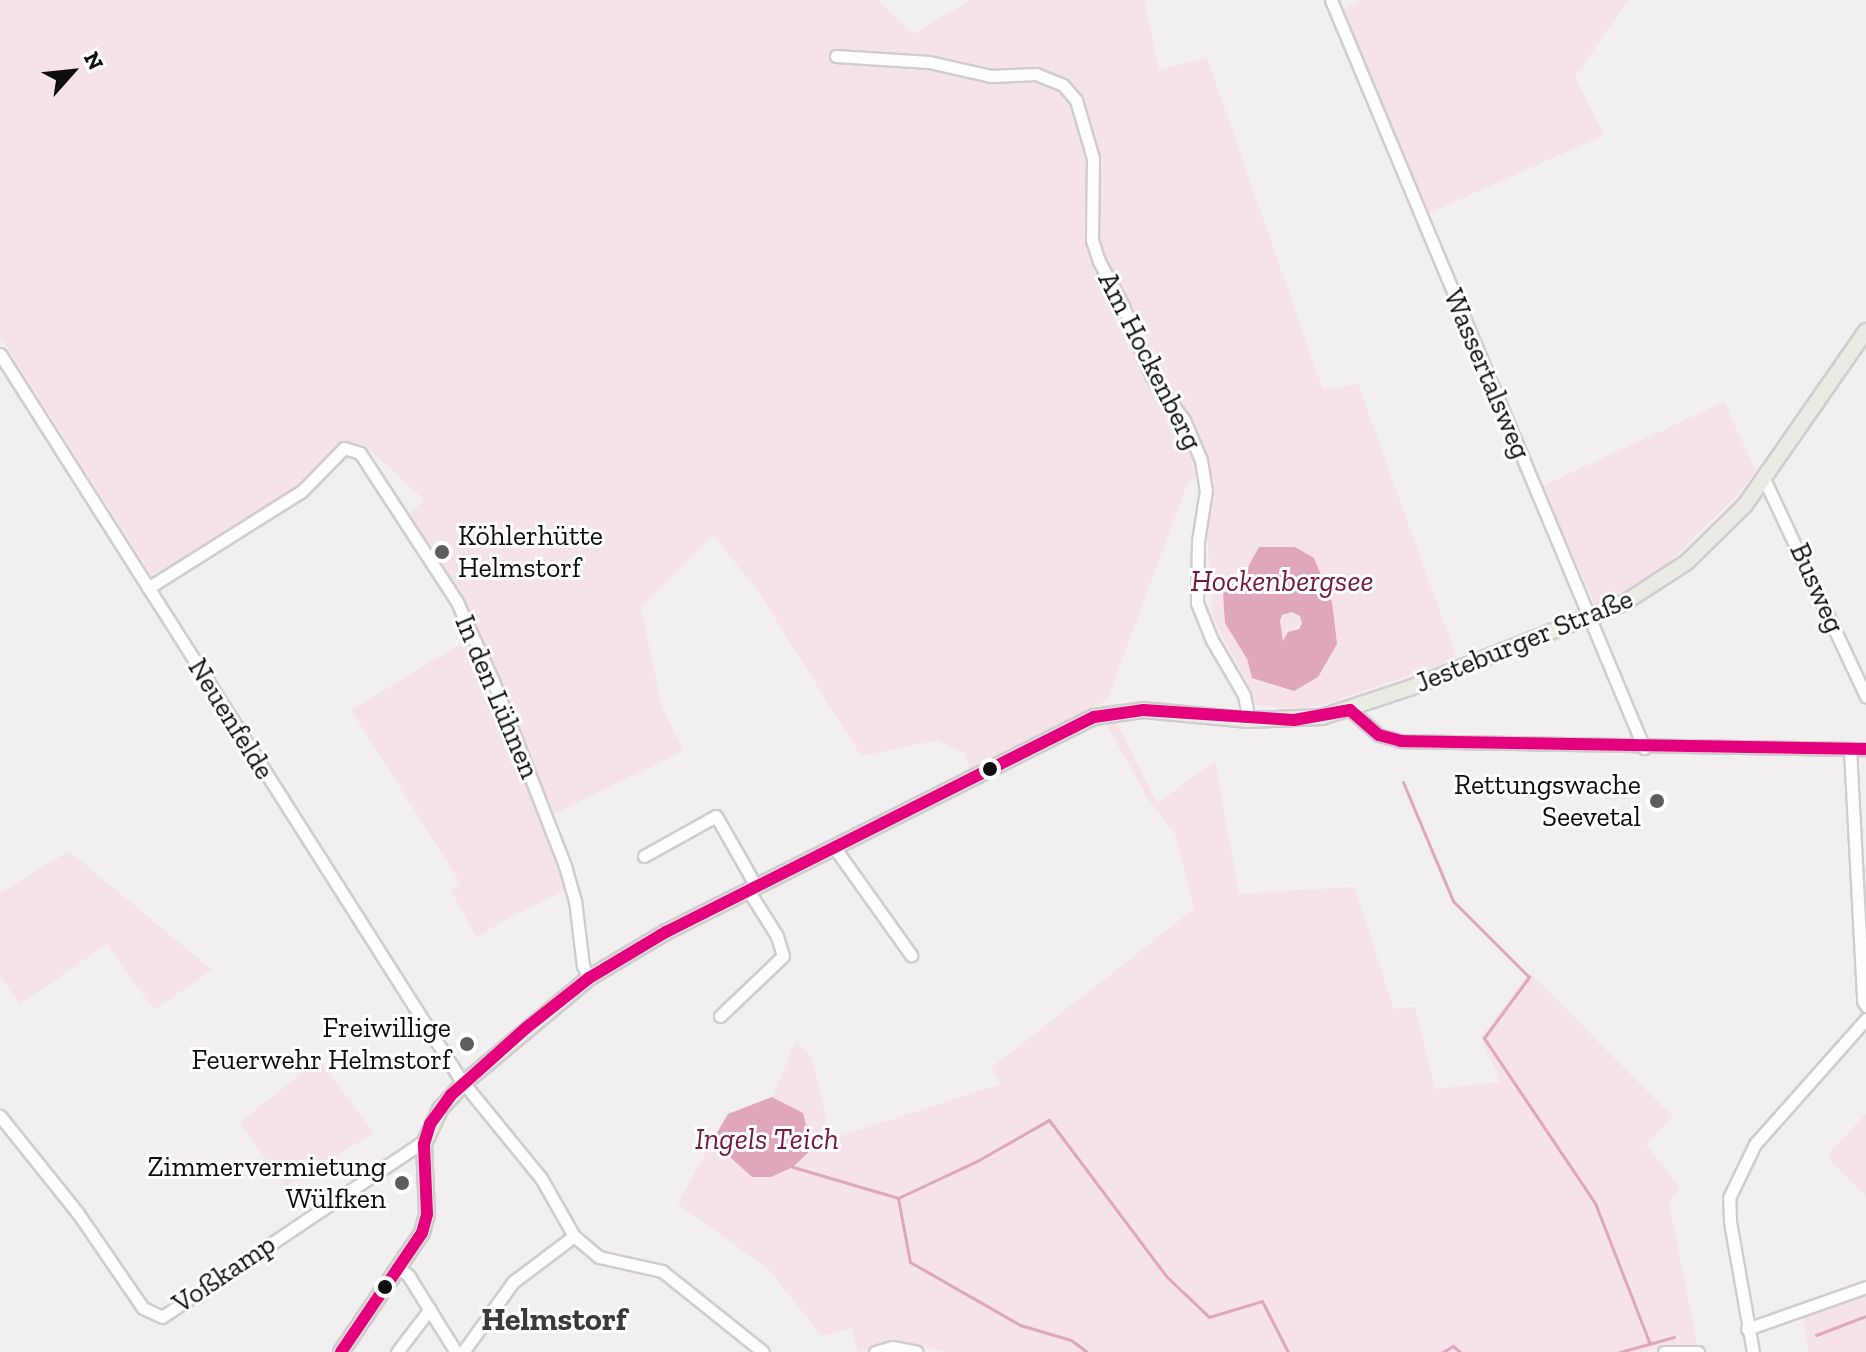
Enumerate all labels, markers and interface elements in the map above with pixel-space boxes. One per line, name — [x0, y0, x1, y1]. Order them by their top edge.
north arrow — [32, 32, 112, 112]
text: N — [78, 47, 110, 74]
street label: Am Hockenberg — [1091, 267, 1209, 455]
street label: Wassertalsweg — [1436, 284, 1538, 464]
place label: Köhlerhütte Helmstorf — [458, 519, 603, 585]
street label: Busweg — [1782, 538, 1852, 638]
marker: Köhlerhütte Helmstorf — [433, 543, 451, 561]
water label: Hockenbergsee — [1190, 563, 1374, 599]
street label: Jesteburger Straße — [1410, 582, 1638, 700]
street label: In den Lühnen — [448, 610, 546, 784]
street label: Neuenfelde — [181, 652, 281, 786]
unlabelled marker — [982, 761, 998, 777]
place label: Rettungswache Seevetal — [1454, 768, 1641, 834]
marker: Rettungswache Seevetal — [1648, 792, 1666, 810]
place label: Freiwillige Feuerwehr Helmstorf — [191, 1011, 451, 1077]
marker: Freiwillige Feuerwehr Helmstorf — [458, 1035, 476, 1053]
water label: Ingels Teich — [695, 1121, 839, 1157]
place label: Zimmervermietung Wülfken — [147, 1150, 386, 1216]
marker: Zimmervermietung Wülfken — [393, 1174, 411, 1192]
street label: Voßkamp — [166, 1227, 282, 1321]
unlabelled marker — [377, 1279, 393, 1295]
district label: Helmstorf — [481, 1300, 627, 1338]

